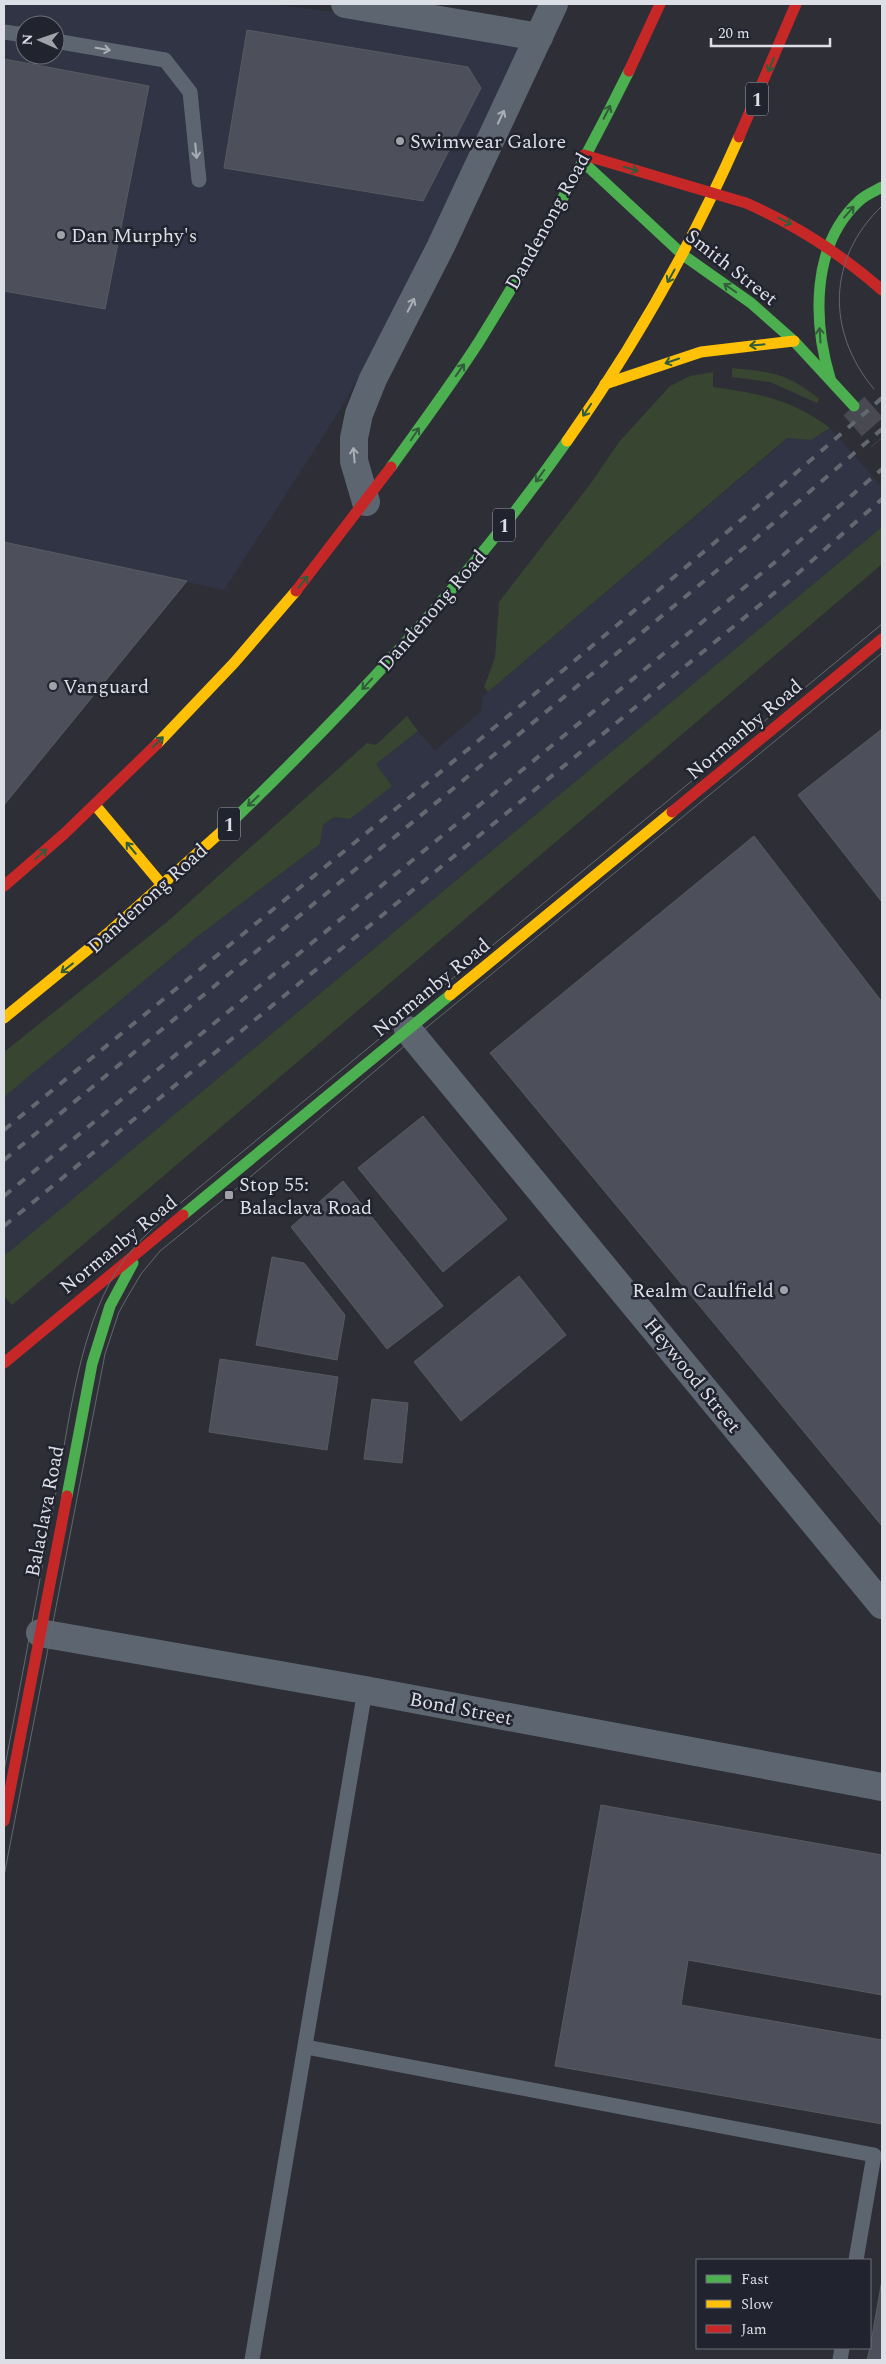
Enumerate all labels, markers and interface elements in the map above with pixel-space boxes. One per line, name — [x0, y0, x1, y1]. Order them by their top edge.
north arrow — [15, 15, 65, 65]
scale bar — [711, 15, 830, 47]
text: 20 m — [718, 22, 750, 45]
text: N — [17, 33, 38, 46]
one-way arrow — [95, 45, 111, 55]
one-way arrow — [766, 57, 775, 72]
road number: 1 — [746, 82, 768, 116]
one-way arrow — [603, 105, 612, 120]
one-way arrow — [497, 110, 506, 125]
place label: Swimwear Galore — [410, 127, 566, 157]
marker: Swimwear Galore — [394, 135, 406, 147]
one-way arrow — [191, 143, 201, 159]
street label: Dandenong Road — [498, 147, 598, 296]
one-way arrow — [623, 165, 639, 175]
one-way arrow — [843, 206, 855, 219]
one-way arrow — [777, 217, 792, 226]
place label: Dan Murphy's — [71, 221, 197, 251]
street label: Smith Street — [679, 222, 784, 314]
marker: Dan Murphy's — [55, 229, 67, 241]
one-way arrow — [666, 268, 676, 283]
one-way arrow — [723, 283, 737, 293]
one-way arrow — [406, 298, 416, 313]
one-way arrow — [815, 327, 825, 343]
one-way arrow — [749, 340, 765, 350]
one-way arrow — [665, 357, 680, 366]
one-way arrow — [455, 363, 465, 377]
one-way arrow — [582, 403, 592, 417]
one-way arrow — [411, 428, 421, 442]
one-way arrow — [349, 448, 359, 464]
one-way arrow — [535, 469, 545, 483]
road number: 1 — [493, 508, 515, 542]
street label: Dandenong Road — [371, 543, 494, 678]
one-way arrow — [298, 575, 309, 588]
place label: Vanguard — [63, 672, 149, 702]
street label: Normanby Road — [680, 672, 809, 788]
one-way arrow — [361, 678, 372, 691]
marker: Vanguard — [47, 680, 59, 692]
one-way arrow — [152, 736, 165, 748]
one-way arrow — [247, 795, 260, 807]
road number: 1 — [218, 808, 240, 841]
street label: Dandenong Road — [81, 836, 214, 961]
one-way arrow — [126, 842, 137, 855]
one-way arrow — [34, 848, 47, 860]
street label: Normanby Road — [366, 931, 497, 1045]
one-way arrow — [61, 962, 74, 973]
place label: Stop 55: Balaclava Road — [239, 1170, 372, 1223]
street label: Normanby Road — [53, 1188, 184, 1302]
marker: Stop 55: Balaclava Road — [223, 1189, 235, 1201]
place label: Realm Caulfield — [632, 1276, 774, 1306]
marker: Realm Caulfield — [778, 1284, 790, 1296]
street label: Heywood Street — [636, 1311, 748, 1440]
street label: Balaclava Road — [18, 1443, 72, 1579]
street label: Bond Street — [407, 1684, 515, 1734]
legend — [696, 2259, 871, 2349]
text: Fast — [741, 2268, 769, 2291]
text: Slow — [741, 2293, 773, 2316]
text: Jam — [741, 2318, 767, 2341]

